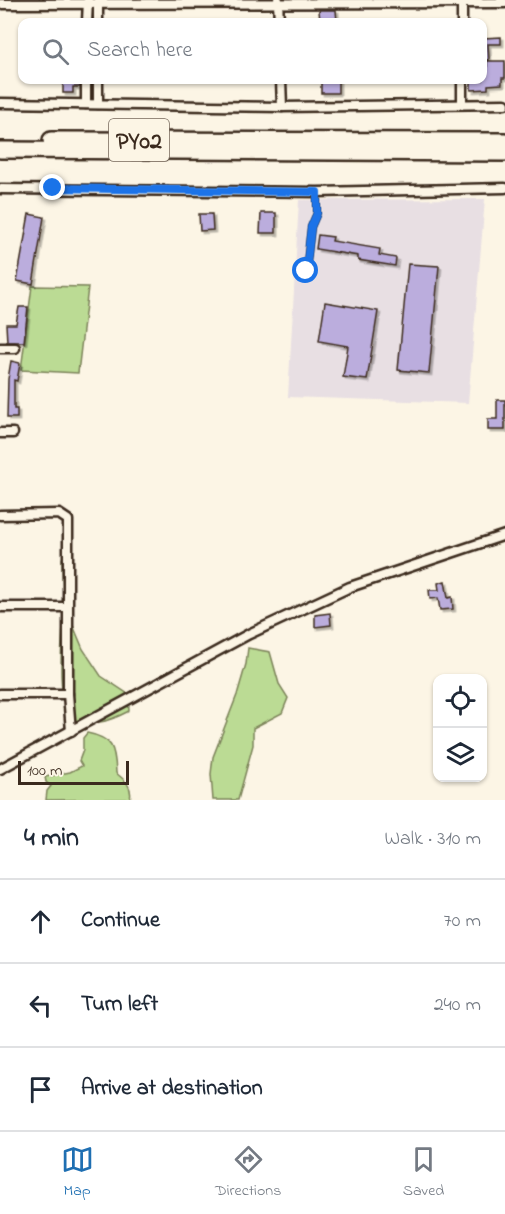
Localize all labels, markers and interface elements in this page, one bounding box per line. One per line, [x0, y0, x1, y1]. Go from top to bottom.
search box [18, 18, 487, 84]
icon: search [39, 35, 72, 68]
text: Search here [87, 35, 192, 67]
road number: PY02 [109, 119, 169, 161]
route end [39, 174, 65, 200]
route start [292, 257, 318, 283]
map controls [433, 674, 487, 782]
button: locate [433, 674, 487, 728]
button: layers [433, 728, 487, 782]
scale bar [18, 758, 129, 786]
text: 100 m [27, 759, 62, 783]
text: 4 min [24, 820, 79, 858]
text: Walk · 310 m [385, 825, 481, 854]
icon: ahead [24, 905, 57, 938]
text: Continue [81, 905, 160, 937]
text: 70 m [444, 907, 481, 936]
icon: left [24, 989, 57, 1022]
text: Turn left [81, 989, 158, 1021]
text: 240 m [434, 991, 481, 1020]
icon: arrive [24, 1073, 57, 1106]
text: Arrive at destination [81, 1073, 263, 1105]
tab: Map [61, 1143, 94, 1203]
tab: Directions [215, 1143, 281, 1203]
tab: Saved [403, 1143, 444, 1203]

